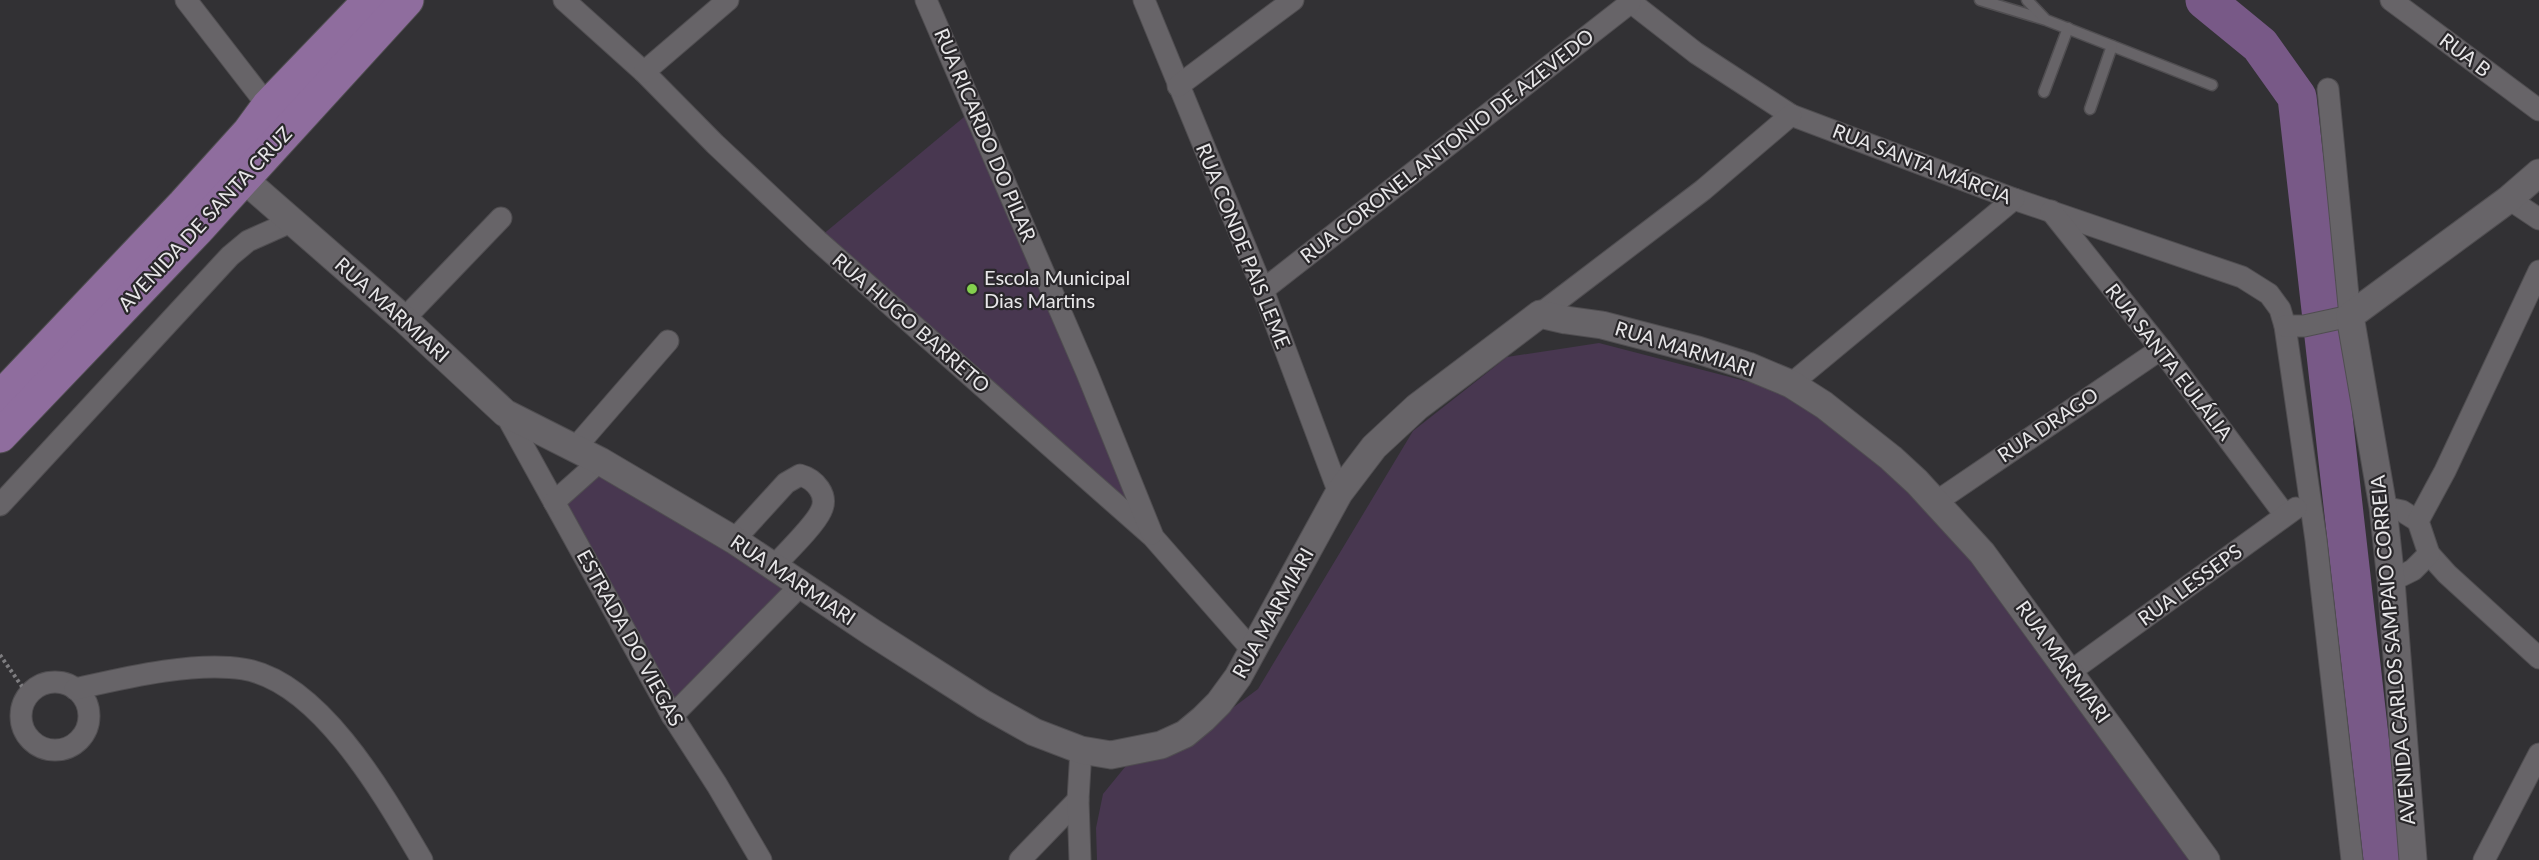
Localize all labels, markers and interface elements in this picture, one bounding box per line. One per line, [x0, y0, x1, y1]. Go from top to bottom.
street label: RUA CORONEL ANTONIO DE AZEVEDO [1295, 23, 1598, 267]
street label: RUA RICARDO DO PILAR [930, 25, 1042, 245]
street label: RUA B [2435, 27, 2496, 81]
street label: RUA SANTA MÁRCIA [1830, 118, 2016, 208]
street label: AVENIDA DE SANTA CRUZ [112, 121, 296, 316]
street label: RUA CONDE PAIS LEME [1192, 140, 1296, 352]
street label: RUA HUGO BARRETO [828, 247, 995, 397]
street label: RUA MARMIARI [331, 252, 455, 367]
place label: Escola Municipal Dias Martins [984, 265, 1130, 312]
street label: RUA SANTA EULÁLIA [2101, 278, 2239, 445]
marker: Escola Municipal Dias Martins [965, 282, 979, 296]
street label: RUA MARMIARI [1612, 315, 1758, 381]
street label: RUA DRAGO [1992, 382, 2102, 467]
street label: AVENIDA CARLOS SAMPAIO CORREIA [2365, 474, 2419, 826]
street label: RUA MARMIARI [727, 529, 861, 630]
street label: RUA LESSEPS [2133, 538, 2246, 630]
street label: RUA MARMIARI [1226, 543, 1318, 682]
street label: ESTRADA DO VIEGAS [572, 545, 689, 730]
street label: RUA MARMIARI [2011, 596, 2116, 727]

